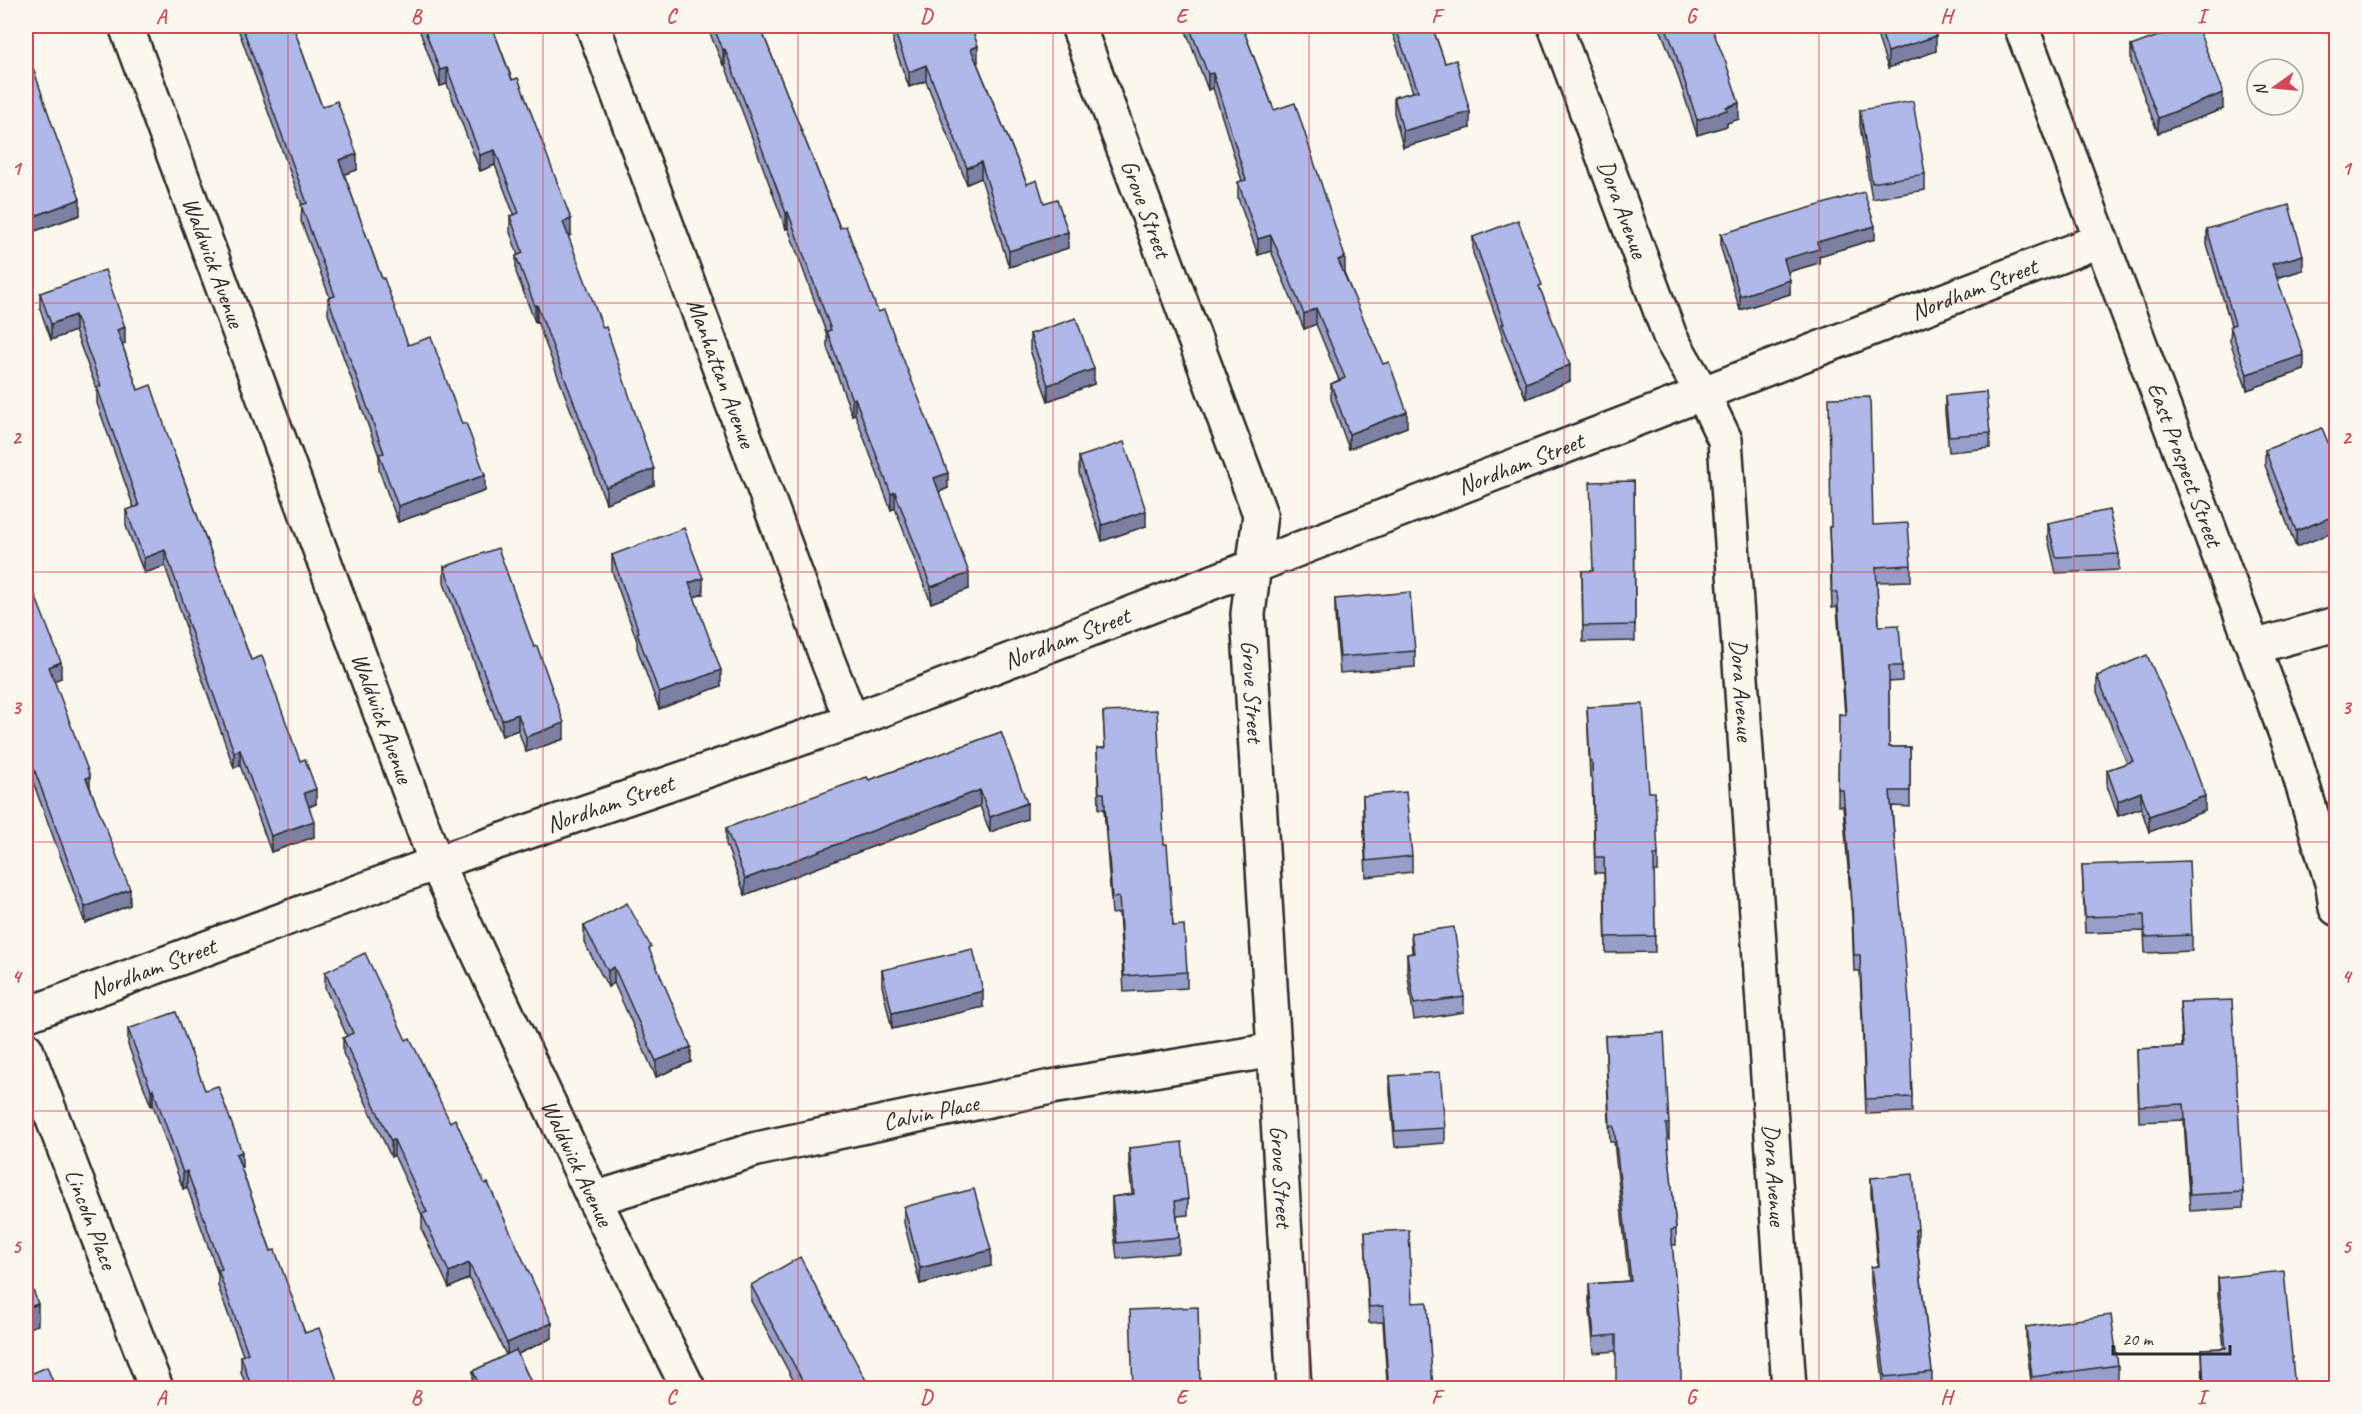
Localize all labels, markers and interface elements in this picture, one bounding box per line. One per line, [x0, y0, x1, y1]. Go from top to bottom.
text: A [156, 4, 168, 29]
text: B [411, 4, 423, 29]
text: C [666, 4, 678, 29]
text: D [920, 4, 934, 29]
text: E [1176, 4, 1190, 29]
text: F [1431, 4, 1445, 29]
text: G [1686, 4, 1699, 29]
text: H [1940, 4, 1955, 29]
text: I [2197, 4, 2210, 29]
north arrow [2245, 57, 2305, 117]
text: N [2250, 80, 2272, 98]
text: 1 [12, 156, 23, 181]
street label: Grove Street [1114, 156, 1179, 264]
street label: Dora Avenue [1591, 156, 1655, 264]
text: 1 [2342, 156, 2353, 181]
street label: Waldwick Avenue [176, 193, 252, 334]
street label: Nordham Street [1907, 250, 2043, 327]
street label: Manhattan Avenue [680, 294, 763, 454]
street label: East Prospect Street [2141, 378, 2230, 553]
text: 2 [12, 425, 23, 450]
street label: Nordham Street [1453, 425, 1589, 501]
text: 2 [2342, 425, 2353, 450]
street label: Nordham Street [1000, 600, 1136, 676]
street label: Dora Avenue [1723, 638, 1760, 744]
street label: Grove Street [1235, 639, 1271, 745]
street label: Waldwick Avenue [345, 649, 421, 789]
text: 3 [12, 695, 23, 720]
text: 3 [2342, 695, 2353, 720]
street label: Nordham Street [542, 767, 679, 839]
street label: Nordham Street [85, 930, 222, 1005]
text: 4 [12, 964, 24, 989]
text: 4 [2342, 964, 2354, 989]
street label: Calvin Place [880, 1087, 983, 1137]
street label: Waldwick Avenue [534, 1095, 621, 1233]
street label: Dora Avenue [1756, 1123, 1793, 1229]
street label: Grove Street [1263, 1125, 1300, 1230]
street label: Lincoln Place [58, 1164, 125, 1275]
text: 5 [12, 1234, 23, 1259]
text: 5 [2342, 1234, 2353, 1259]
scale bar [2113, 1318, 2230, 1356]
text: 20 m [2122, 1328, 2155, 1350]
text: A [156, 1385, 168, 1410]
text: B [411, 1385, 423, 1410]
text: C [666, 1385, 678, 1410]
text: D [920, 1385, 934, 1410]
text: E [1176, 1385, 1190, 1410]
text: F [1431, 1385, 1445, 1410]
text: G [1686, 1385, 1699, 1410]
text: H [1940, 1385, 1955, 1410]
text: I [2197, 1385, 2210, 1410]

